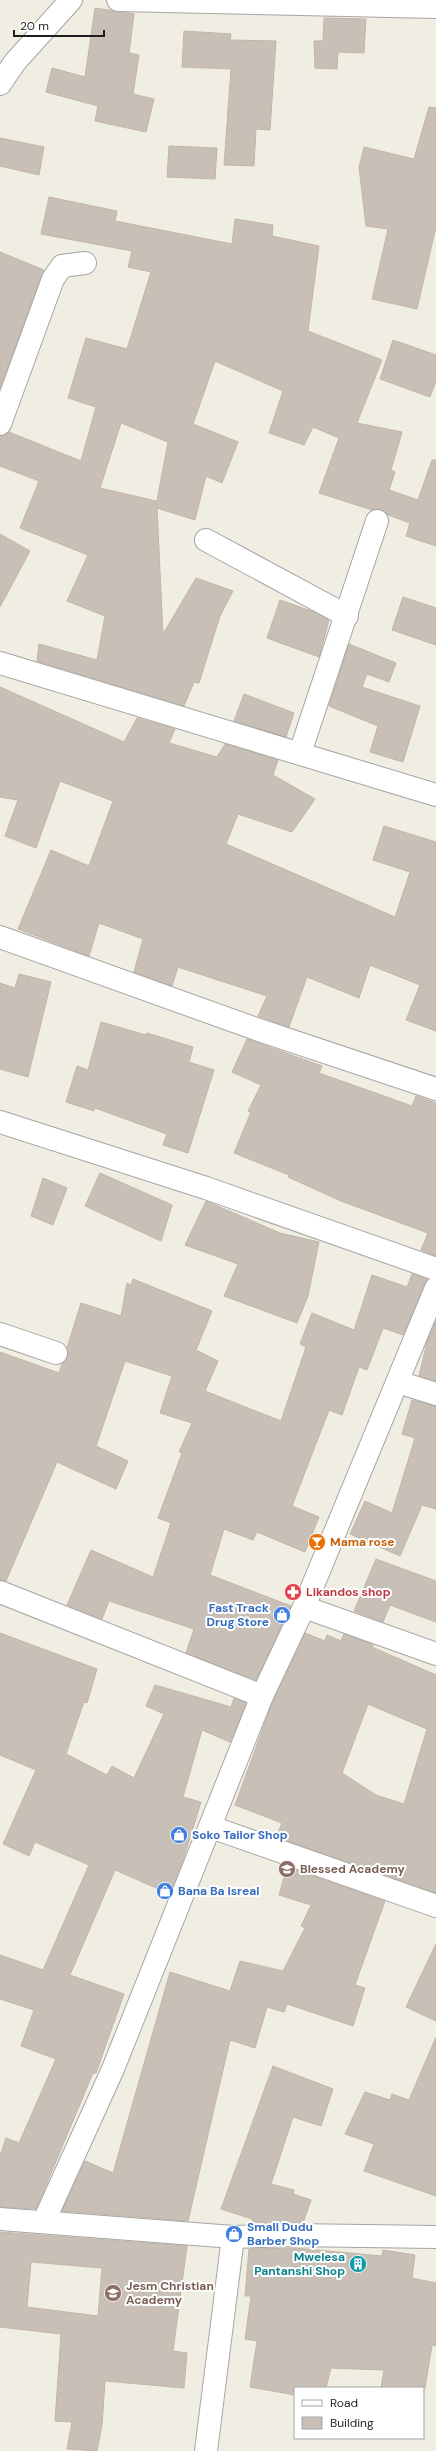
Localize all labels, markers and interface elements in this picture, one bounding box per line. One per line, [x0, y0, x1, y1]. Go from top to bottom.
scale bar [14, 12, 104, 38]
text: 20 m [20, 18, 49, 34]
bar icon: Mama rose [307, 1532, 327, 1552]
place label: Mama rose [330, 1534, 395, 1550]
pharmacy icon: Likandos shop [283, 1582, 303, 1602]
place label: Likandos shop [306, 1584, 391, 1600]
place label: Fast Track Drug Store [207, 1600, 269, 1630]
shop icon: Fast Track Drug Store [272, 1605, 292, 1625]
shop icon: Soko Tailor Shop [169, 1825, 189, 1845]
place label: Soko Tailor Shop [192, 1827, 288, 1843]
school or university icon: Blessed Academy [277, 1859, 297, 1879]
place label: Blessed Academy [300, 1861, 405, 1877]
shop icon: Bana Ba Isreal [155, 1881, 175, 1901]
place label: Bana Ba Isreal [178, 1883, 259, 1899]
place label: Small Dudu Barber Shop [247, 2219, 319, 2249]
shop icon: Small Dudu Barber Shop [224, 2224, 244, 2244]
place label: Mwelesa Pantanshi Shop [254, 2249, 345, 2279]
building icon: Mwelesa Pantanshi Shop [348, 2254, 368, 2274]
place label: Jesm Christian Academy [126, 2278, 214, 2308]
school or university icon: Jesm Christian Academy [103, 2283, 123, 2303]
legend [294, 2387, 424, 2439]
text: Road [330, 2395, 358, 2411]
text: Building [330, 2415, 374, 2431]

